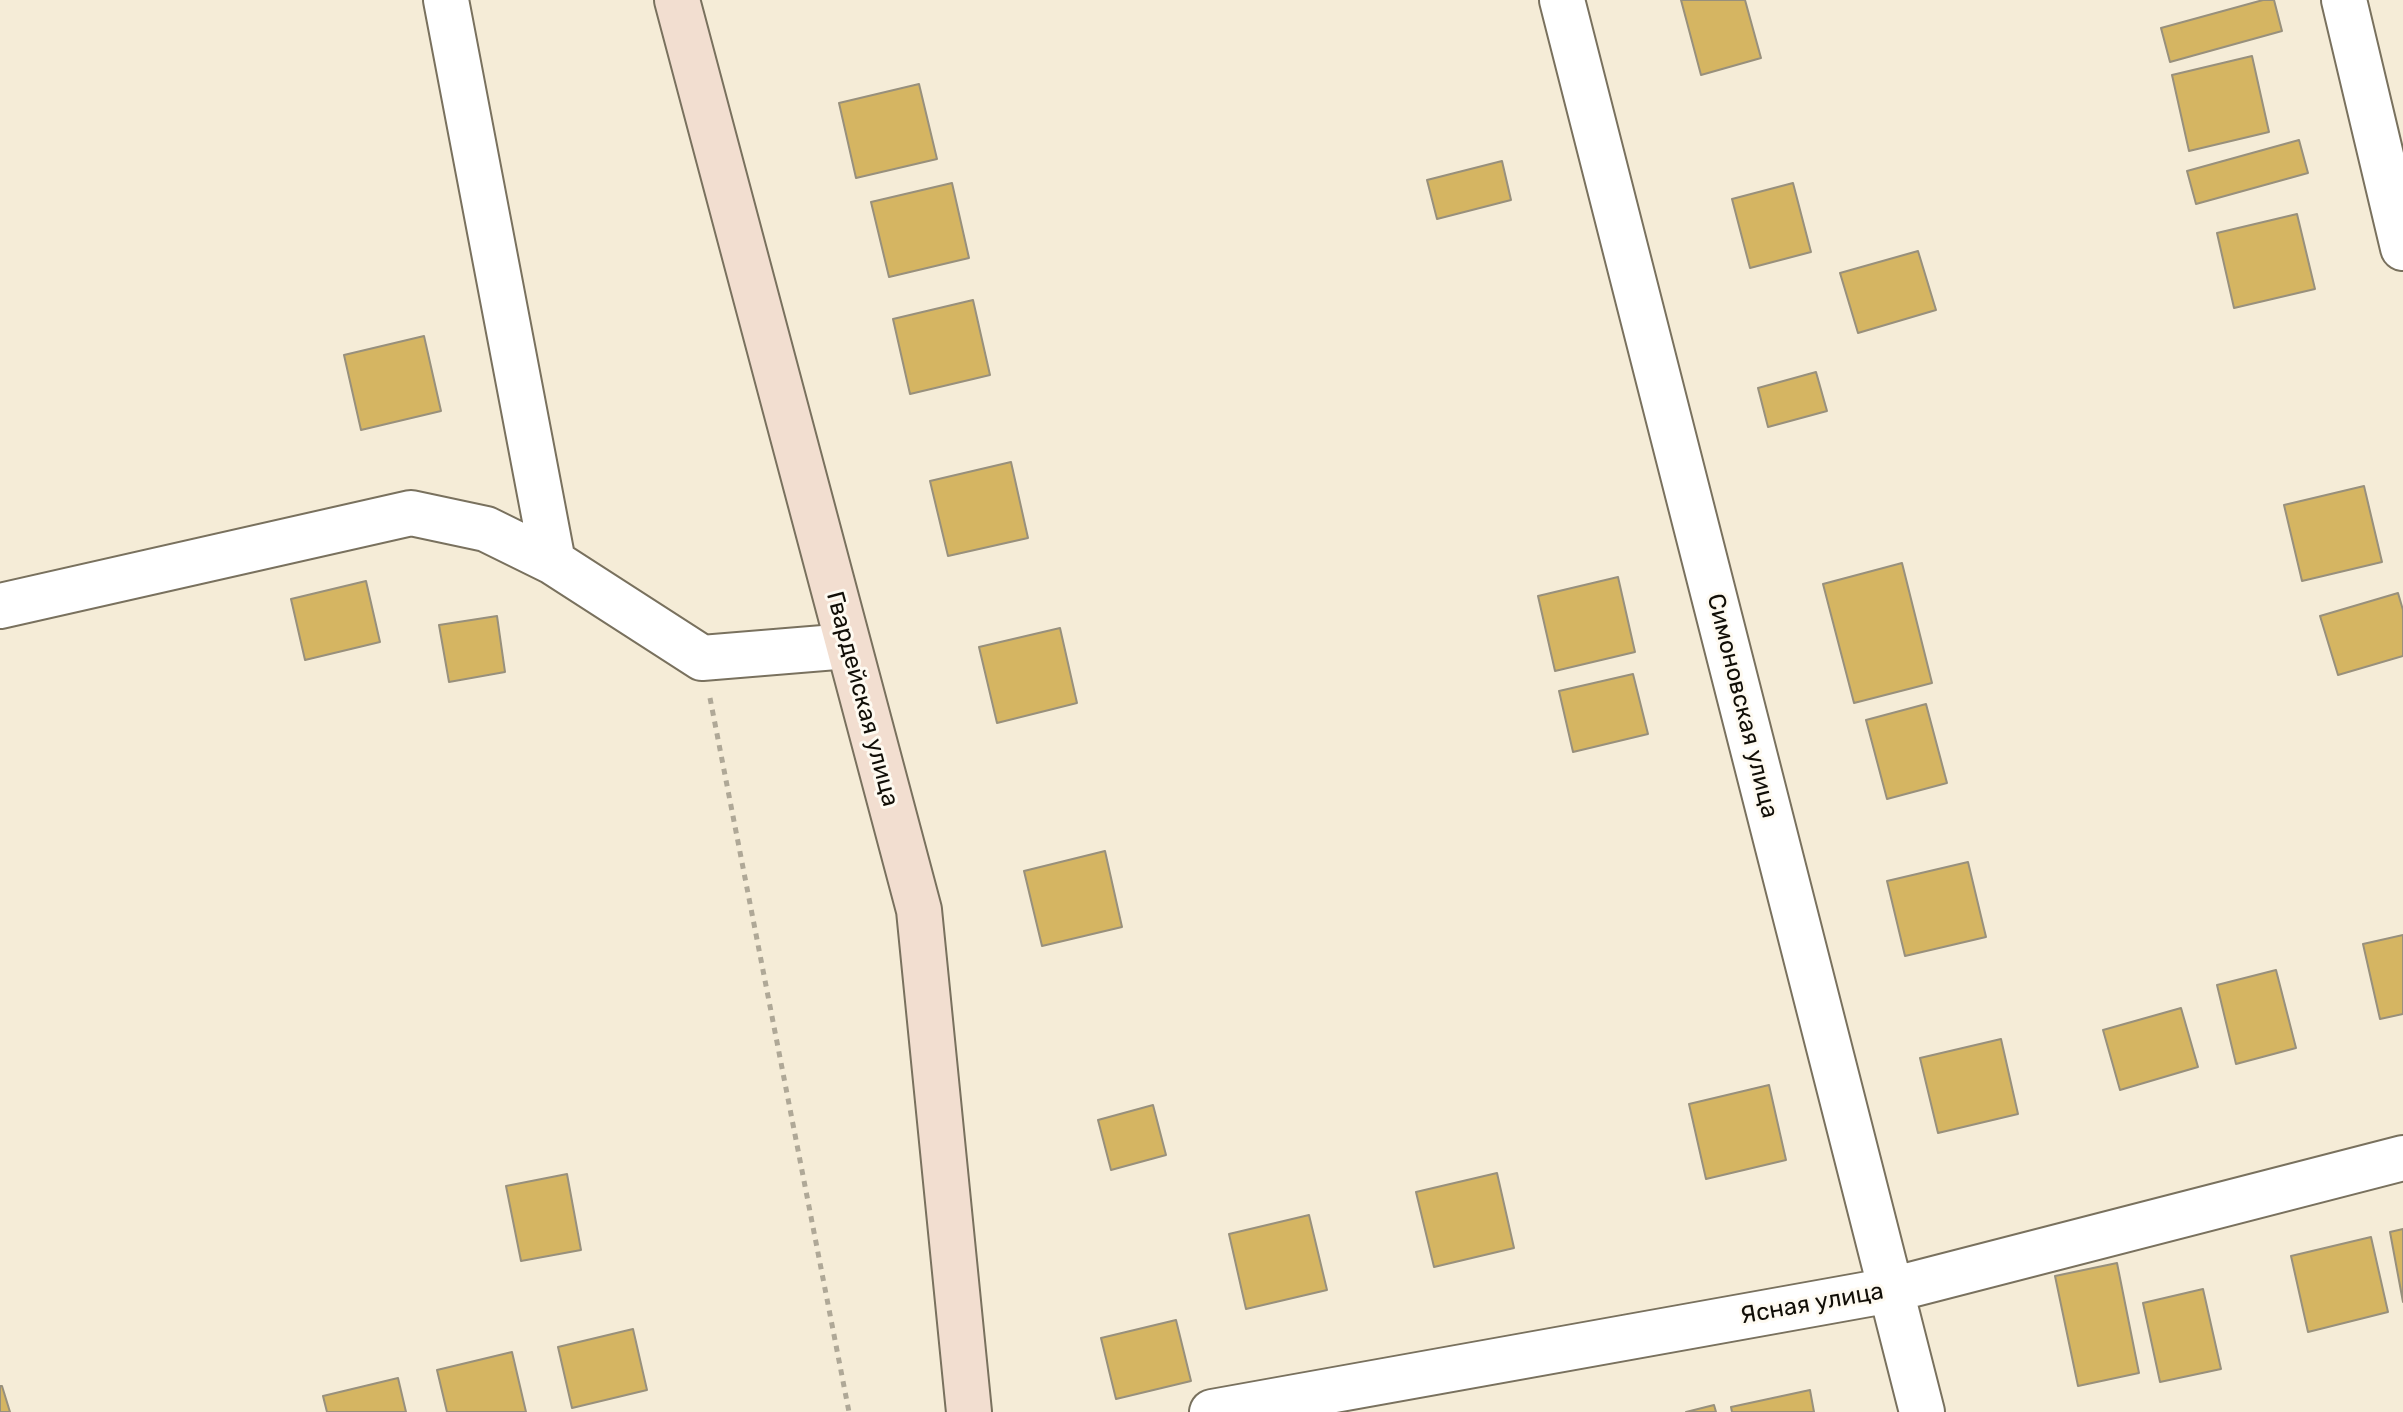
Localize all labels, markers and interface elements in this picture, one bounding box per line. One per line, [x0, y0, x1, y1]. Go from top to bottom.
street label: Гвардейская улица [819, 588, 905, 810]
street label: Симоновская улица [1700, 591, 1784, 821]
street label: Ясная улица [1738, 1277, 1886, 1331]

